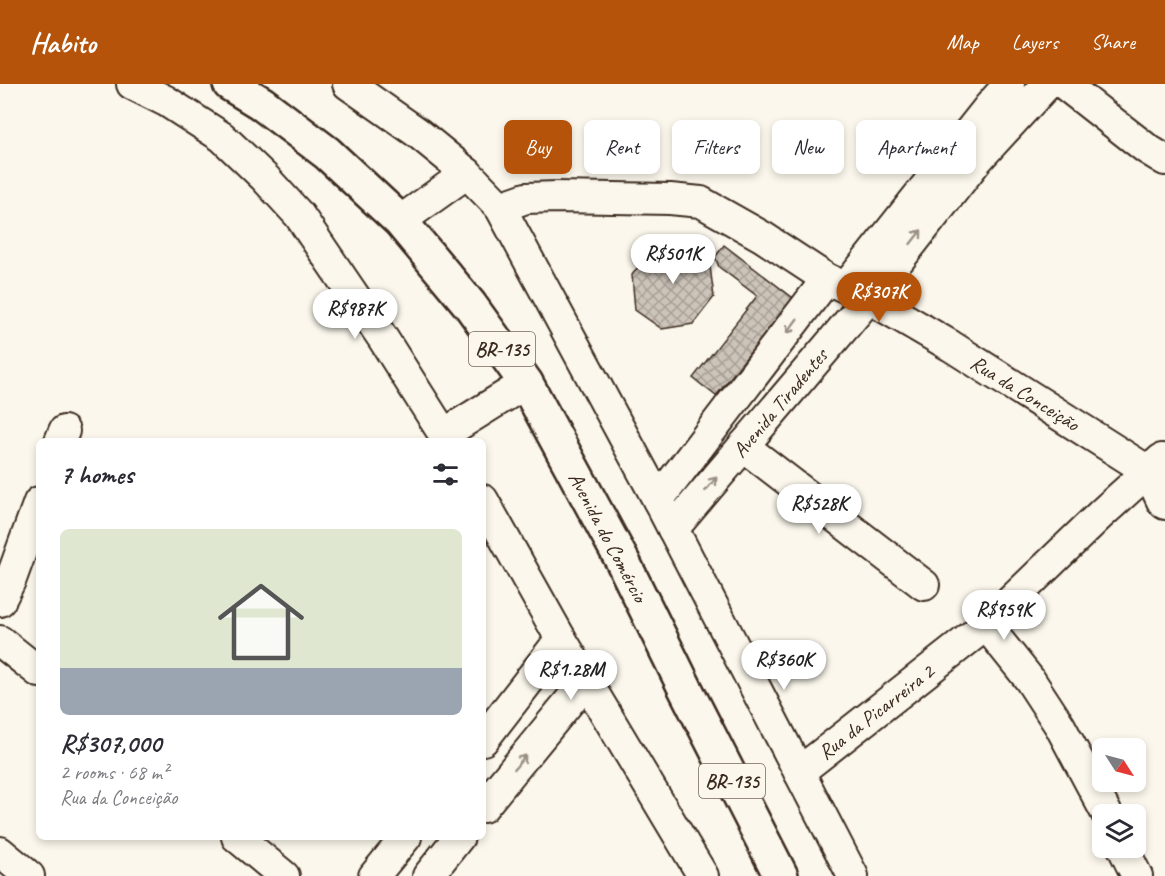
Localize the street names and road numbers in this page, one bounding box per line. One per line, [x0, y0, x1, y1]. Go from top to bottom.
road number: BR-135 [469, 332, 535, 366]
street label: Avenida Tiradentes [727, 342, 834, 463]
street label: Rua da Conceição [966, 349, 1085, 438]
street label: Avenida do Comércio [563, 468, 654, 609]
street label: Rua da Picarreira 2 [813, 658, 940, 765]
road number: BR-135 [699, 764, 765, 798]

